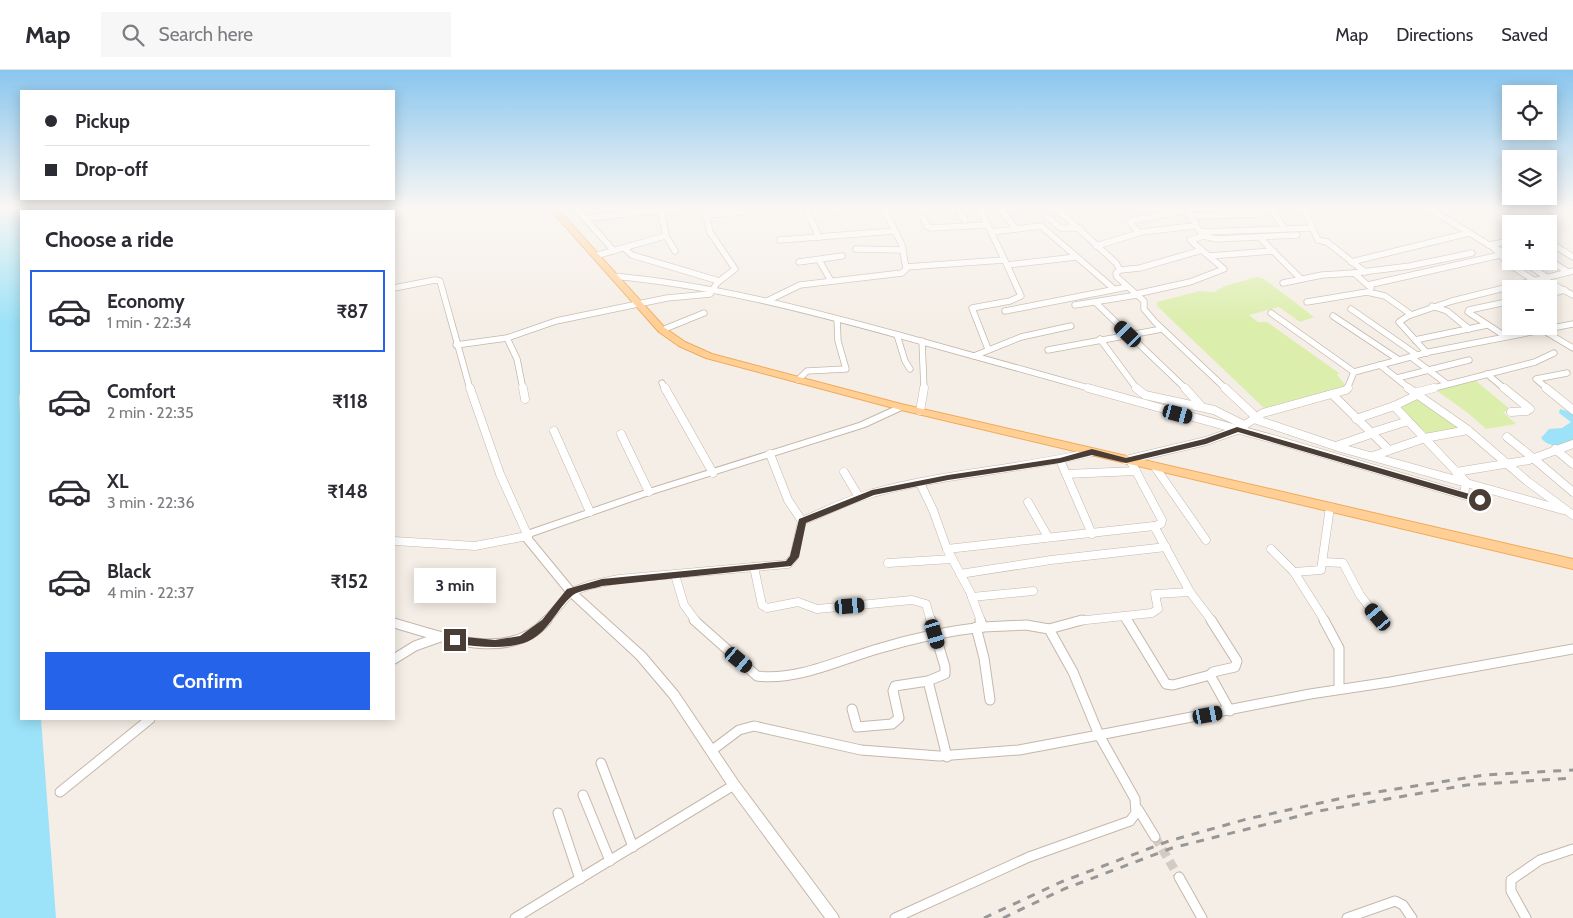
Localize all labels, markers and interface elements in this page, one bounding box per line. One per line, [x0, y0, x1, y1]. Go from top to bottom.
search box [101, 12, 451, 57]
text: Map [25, 20, 71, 49]
icon: search [119, 21, 147, 49]
text: Search here [159, 23, 253, 46]
text: Map [1335, 24, 1368, 46]
text: Directions [1396, 24, 1473, 46]
text: Saved [1501, 24, 1548, 46]
map controls [1502, 85, 1557, 335]
button: locate [1502, 85, 1557, 140]
text: Pickup [75, 110, 130, 133]
button: layers [1502, 150, 1557, 205]
text: Drop-off [75, 158, 148, 181]
button: + [1502, 215, 1557, 270]
text: Choose a ride [45, 226, 174, 253]
button: − [1502, 280, 1557, 335]
icon: car [47, 289, 92, 334]
text: Economy [107, 290, 185, 313]
text: ₹87 [336, 300, 368, 323]
text: 1 min · 22:34 [107, 313, 191, 332]
car [1112, 318, 1144, 350]
icon: car [47, 379, 92, 424]
text: Comfort [107, 380, 176, 403]
text: ₹118 [332, 390, 368, 413]
text: 2 min · 22:35 [107, 403, 194, 422]
car [1161, 403, 1194, 425]
icon: car [47, 469, 92, 514]
text: XL [107, 470, 128, 493]
text: ₹148 [327, 480, 368, 503]
route start [1469, 489, 1491, 511]
text: 3 min · 22:36 [107, 493, 194, 512]
icon: car [47, 559, 92, 604]
text: Black [107, 560, 151, 583]
callout: 3 min [414, 568, 496, 602]
text: ₹152 [330, 570, 368, 593]
text: 3 min [436, 576, 474, 595]
text: 4 min · 22:37 [107, 583, 194, 602]
car [834, 597, 865, 615]
car [1362, 601, 1393, 633]
car [923, 617, 946, 651]
route end [444, 629, 466, 651]
car [722, 645, 755, 675]
button: Confirm [45, 652, 370, 710]
car [1191, 705, 1224, 725]

